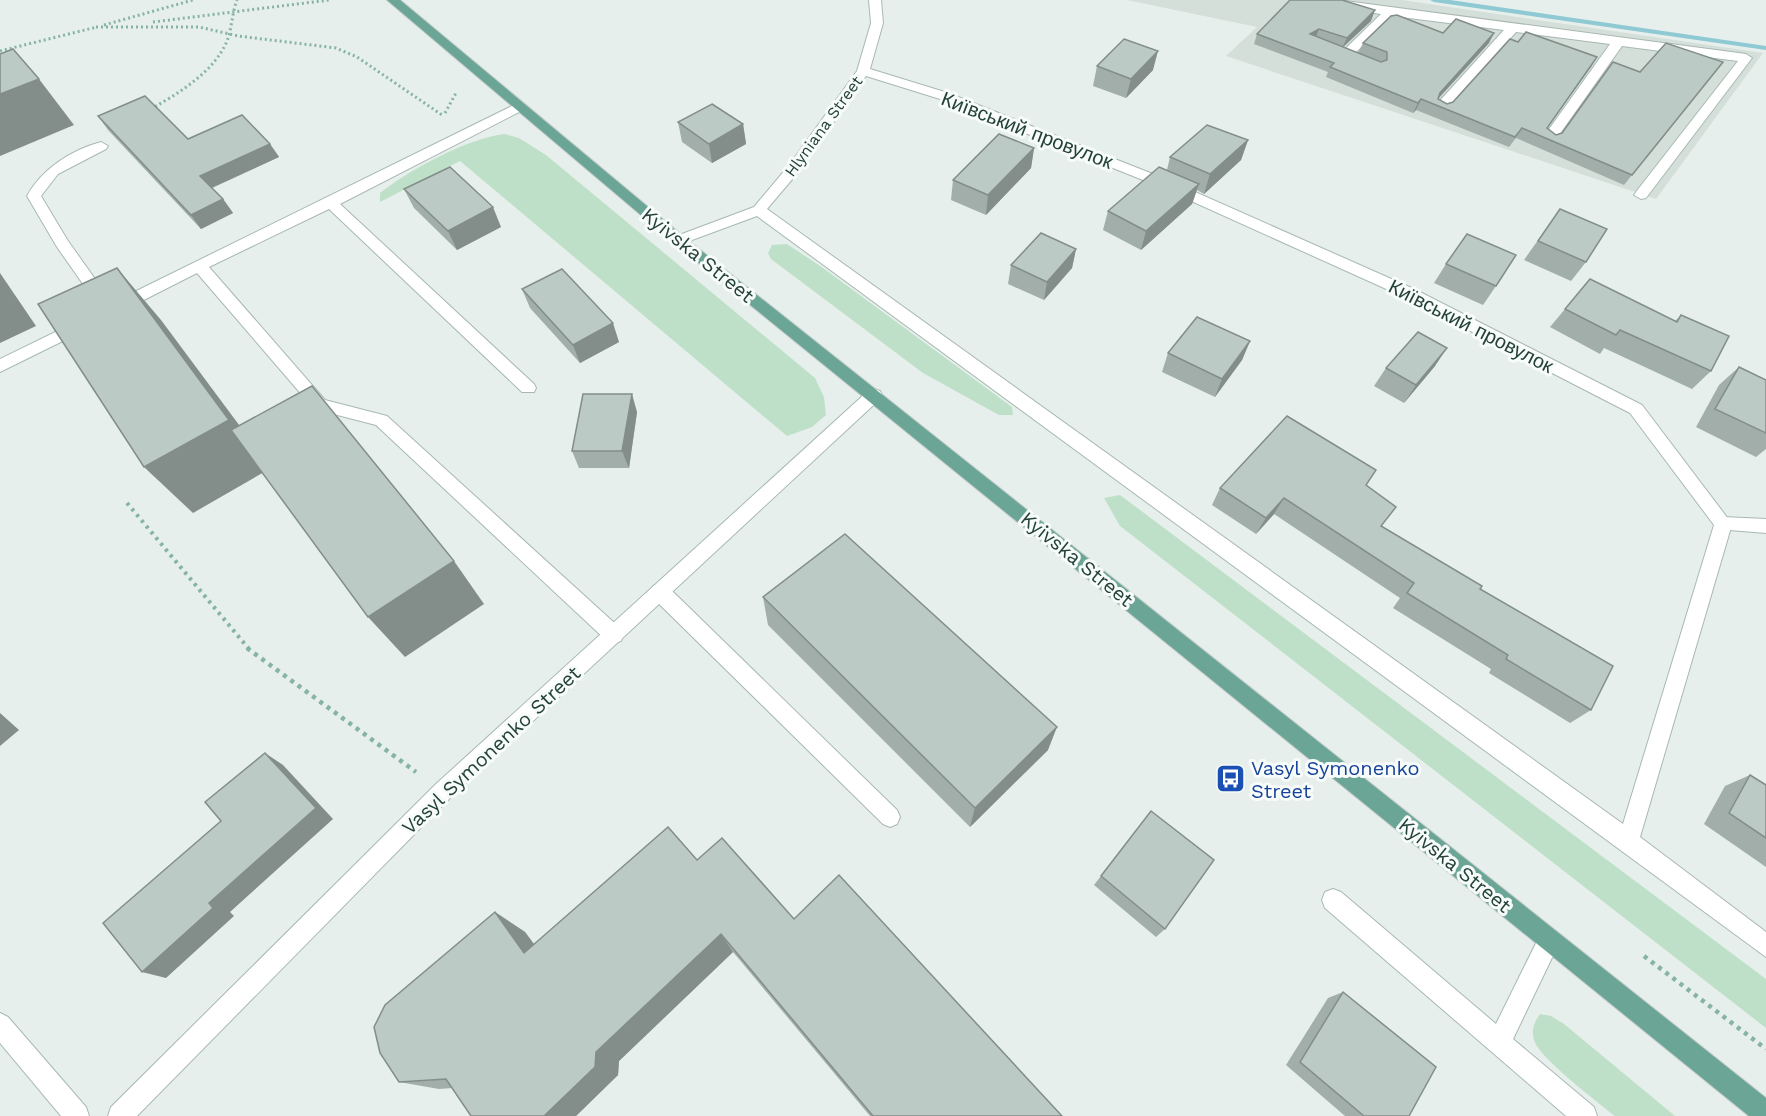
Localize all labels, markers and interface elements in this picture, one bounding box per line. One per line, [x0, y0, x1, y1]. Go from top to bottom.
street label: Hlyniana Street [781, 72, 866, 180]
street label: Київський провулок [938, 86, 1116, 174]
street label: Kyivska Street [637, 202, 759, 308]
street label: Київський провулок [1385, 274, 1558, 378]
street label: Kyivska Street [1016, 506, 1138, 612]
street label: Vasyl Symonenko Street [397, 660, 586, 839]
place label: Vasyl Symonenko Street [1251, 756, 1420, 803]
bus stop icon: Vasyl Symonenko Street [1214, 763, 1246, 795]
street label: Kyivska Street [1394, 812, 1516, 918]

